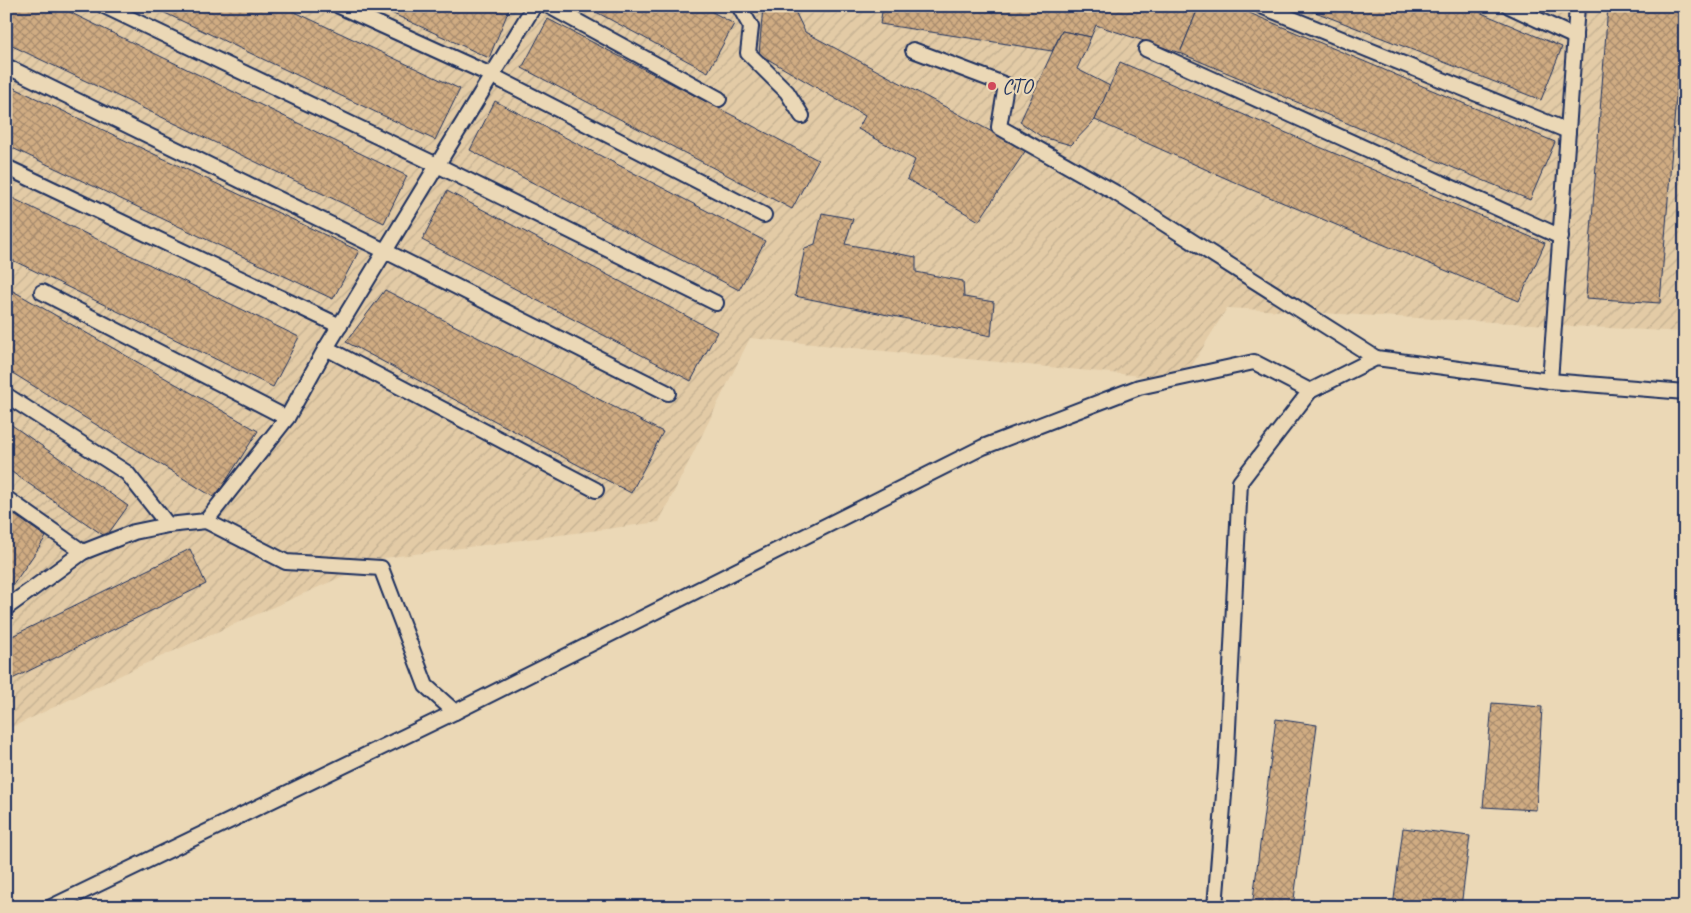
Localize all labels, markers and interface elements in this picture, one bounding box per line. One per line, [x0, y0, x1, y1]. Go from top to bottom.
place label: СТО [1002, 73, 1035, 99]
marker: СТО [986, 80, 998, 92]

